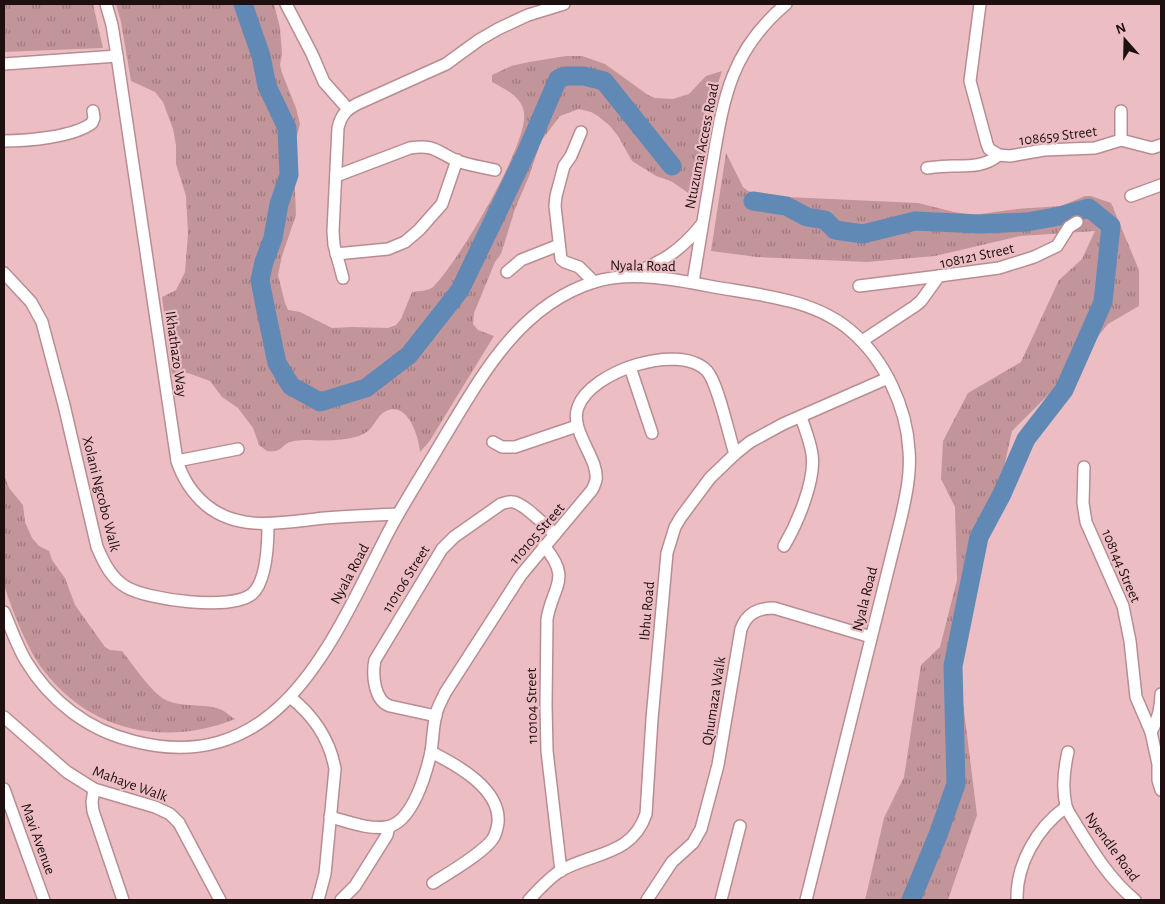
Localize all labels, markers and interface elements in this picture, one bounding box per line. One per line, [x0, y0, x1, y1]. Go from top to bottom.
north arrow [1100, 15, 1150, 65]
text: N [1114, 20, 1128, 37]
street label: Ntuzuma Access Road [682, 82, 722, 210]
street label: 108659 Street [1018, 124, 1098, 148]
street label: 108121 Street [939, 241, 1016, 271]
street label: Nyala Road [610, 258, 676, 274]
street label: Ikhathazo Way [163, 310, 190, 399]
street label: Xolani Ngcobo Walk [79, 435, 123, 553]
street label: 110105 Street [507, 500, 568, 567]
street label: 108144 Street [1099, 527, 1143, 605]
street label: Nyala Road [328, 541, 372, 607]
street label: 110106 Street [379, 543, 433, 615]
street label: Nyala Road [850, 565, 880, 633]
street label: Ibhu Road [637, 581, 657, 641]
street label: Qhumaza Walk [700, 655, 728, 746]
street label: 110104 Street [524, 668, 540, 744]
street label: Mahaye Walk [90, 763, 170, 805]
street label: Mavi Avenue [18, 801, 58, 877]
street label: Nyendle Road [1082, 810, 1142, 884]

